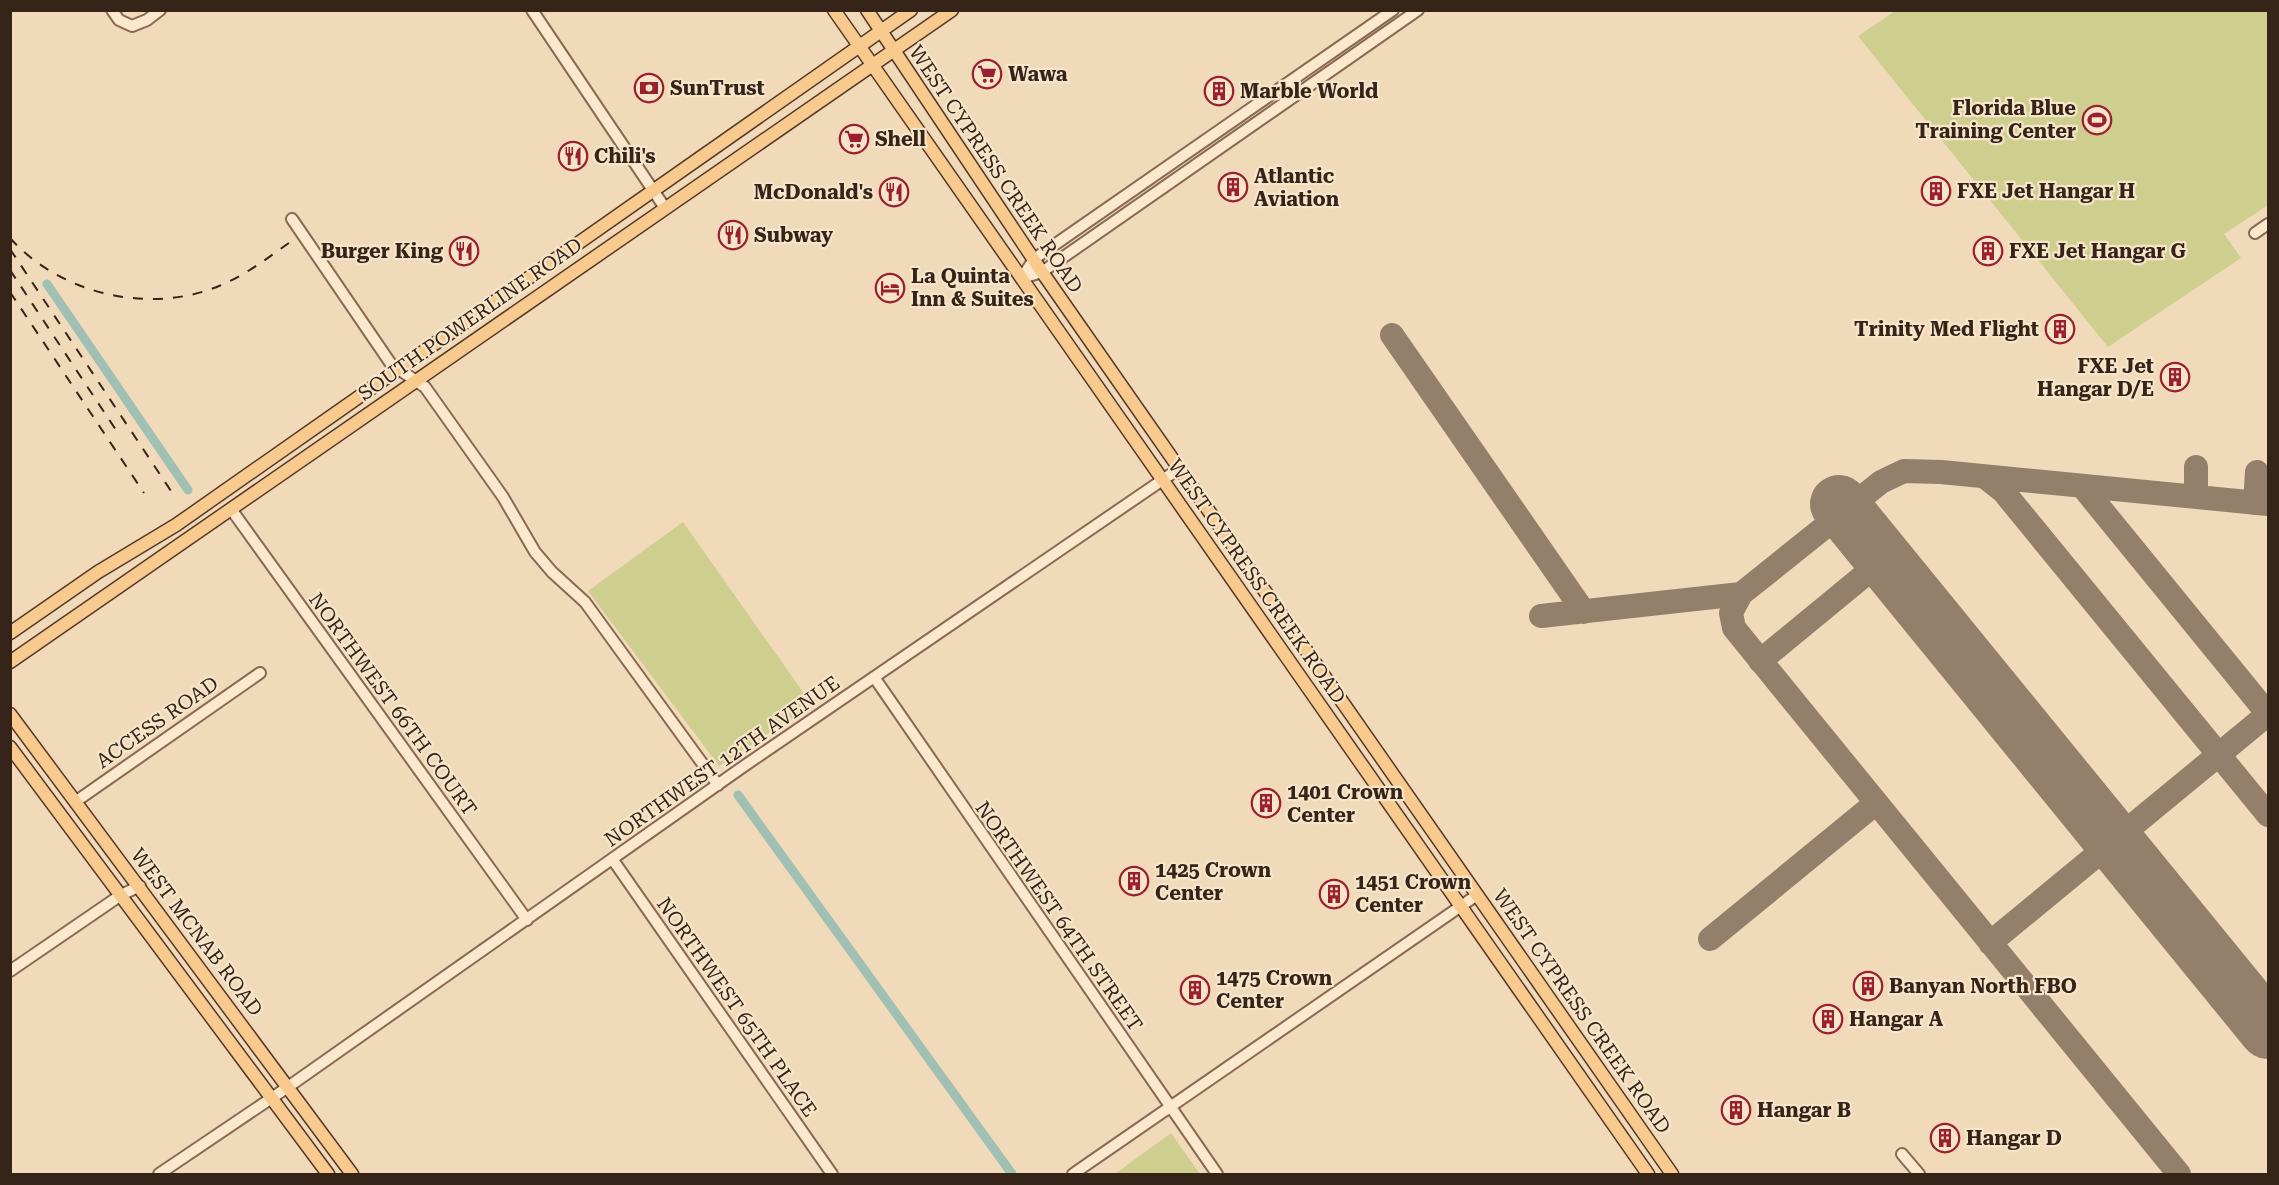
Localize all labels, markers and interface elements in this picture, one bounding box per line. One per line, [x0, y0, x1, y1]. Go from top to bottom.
street label: WEST CYPRESS CREEK ROAD [904, 41, 1088, 297]
supermarket icon: Wawa [971, 58, 1003, 90]
place label: Wawa [1008, 62, 1068, 86]
bank icon: SunTrust [633, 72, 665, 104]
building icon: Marble World [1203, 75, 1235, 107]
place label: SunTrust [670, 76, 765, 100]
place label: Marble World [1240, 79, 1379, 103]
place label: Florida Blue Training Center [1915, 96, 2076, 143]
sports icon: Florida Blue Training Center [2081, 104, 2113, 136]
supermarket icon: Shell [838, 123, 870, 155]
place label: Shell [875, 127, 926, 151]
restaurant icon: Chili's [557, 140, 589, 172]
place label: Chili's [594, 144, 656, 168]
place label: Atlantic Aviation [1254, 164, 1340, 211]
building icon: Atlantic Aviation [1217, 171, 1249, 203]
building icon: FXE Jet Hangar H [1920, 175, 1952, 207]
restaurant icon: McDonald's [878, 176, 910, 208]
place label: FXE Jet Hangar H [1957, 179, 2135, 203]
place label: McDonald's [754, 180, 873, 204]
restaurant icon: Subway [717, 219, 749, 251]
place label: Subway [754, 223, 833, 247]
street label: SOUTH POWERLINE ROAD [353, 232, 587, 406]
restaurant icon: Burger King [448, 235, 480, 267]
building icon: FXE Jet Hangar G [1972, 235, 2004, 267]
place label: Burger King [321, 239, 444, 263]
place label: FXE Jet Hangar G [2009, 239, 2186, 263]
place label: La Quinta Inn & Suites [911, 264, 1034, 311]
hotel icon: La Quinta Inn & Suites [874, 272, 906, 304]
building icon: Trinity Med Flight [2044, 313, 2076, 345]
place label: Trinity Med Flight [1854, 317, 2039, 341]
place label: FXE Jet Hangar D/E [2037, 354, 2154, 401]
building icon: FXE Jet Hangar D/E [2159, 361, 2191, 393]
street label: WEST CYPRESS CREEK ROAD [1163, 454, 1351, 708]
street label: NORTHWEST 66TH COURT [304, 588, 482, 820]
street label: ACCESS ROAD [91, 671, 223, 773]
street label: NORTHWEST 12TH AVENUE [600, 671, 844, 851]
place label: 1401 Crown Center [1287, 780, 1404, 827]
building icon: 1401 Crown Center [1250, 787, 1282, 819]
street label: NORTHWEST 64TH STREET [970, 796, 1148, 1036]
street label: WEST MCNAB ROAD [126, 843, 268, 1021]
place label: 1425 Crown Center [1155, 858, 1272, 905]
building icon: 1425 Crown Center [1118, 865, 1150, 897]
place label: 1451 Crown Center [1355, 870, 1472, 917]
building icon: 1451 Crown Center [1318, 878, 1350, 910]
street label: WEST CYPRESS CREEK ROAD [1488, 884, 1676, 1138]
street label: NORTHWEST 65TH PLACE [652, 893, 822, 1121]
place label: 1475 Crown Center [1216, 966, 1333, 1013]
building icon: Banyan North FBO [1852, 970, 1884, 1002]
building icon: 1475 Crown Center [1179, 974, 1211, 1006]
place label: Banyan North FBO [1889, 974, 2077, 998]
building icon: Hangar A [1812, 1003, 1844, 1035]
place label: Hangar A [1849, 1007, 1944, 1031]
building icon: Hangar B [1720, 1094, 1752, 1126]
place label: Hangar B [1757, 1098, 1851, 1122]
building icon: Hangar D [1929, 1122, 1961, 1154]
place label: Hangar D [1966, 1126, 2062, 1150]

